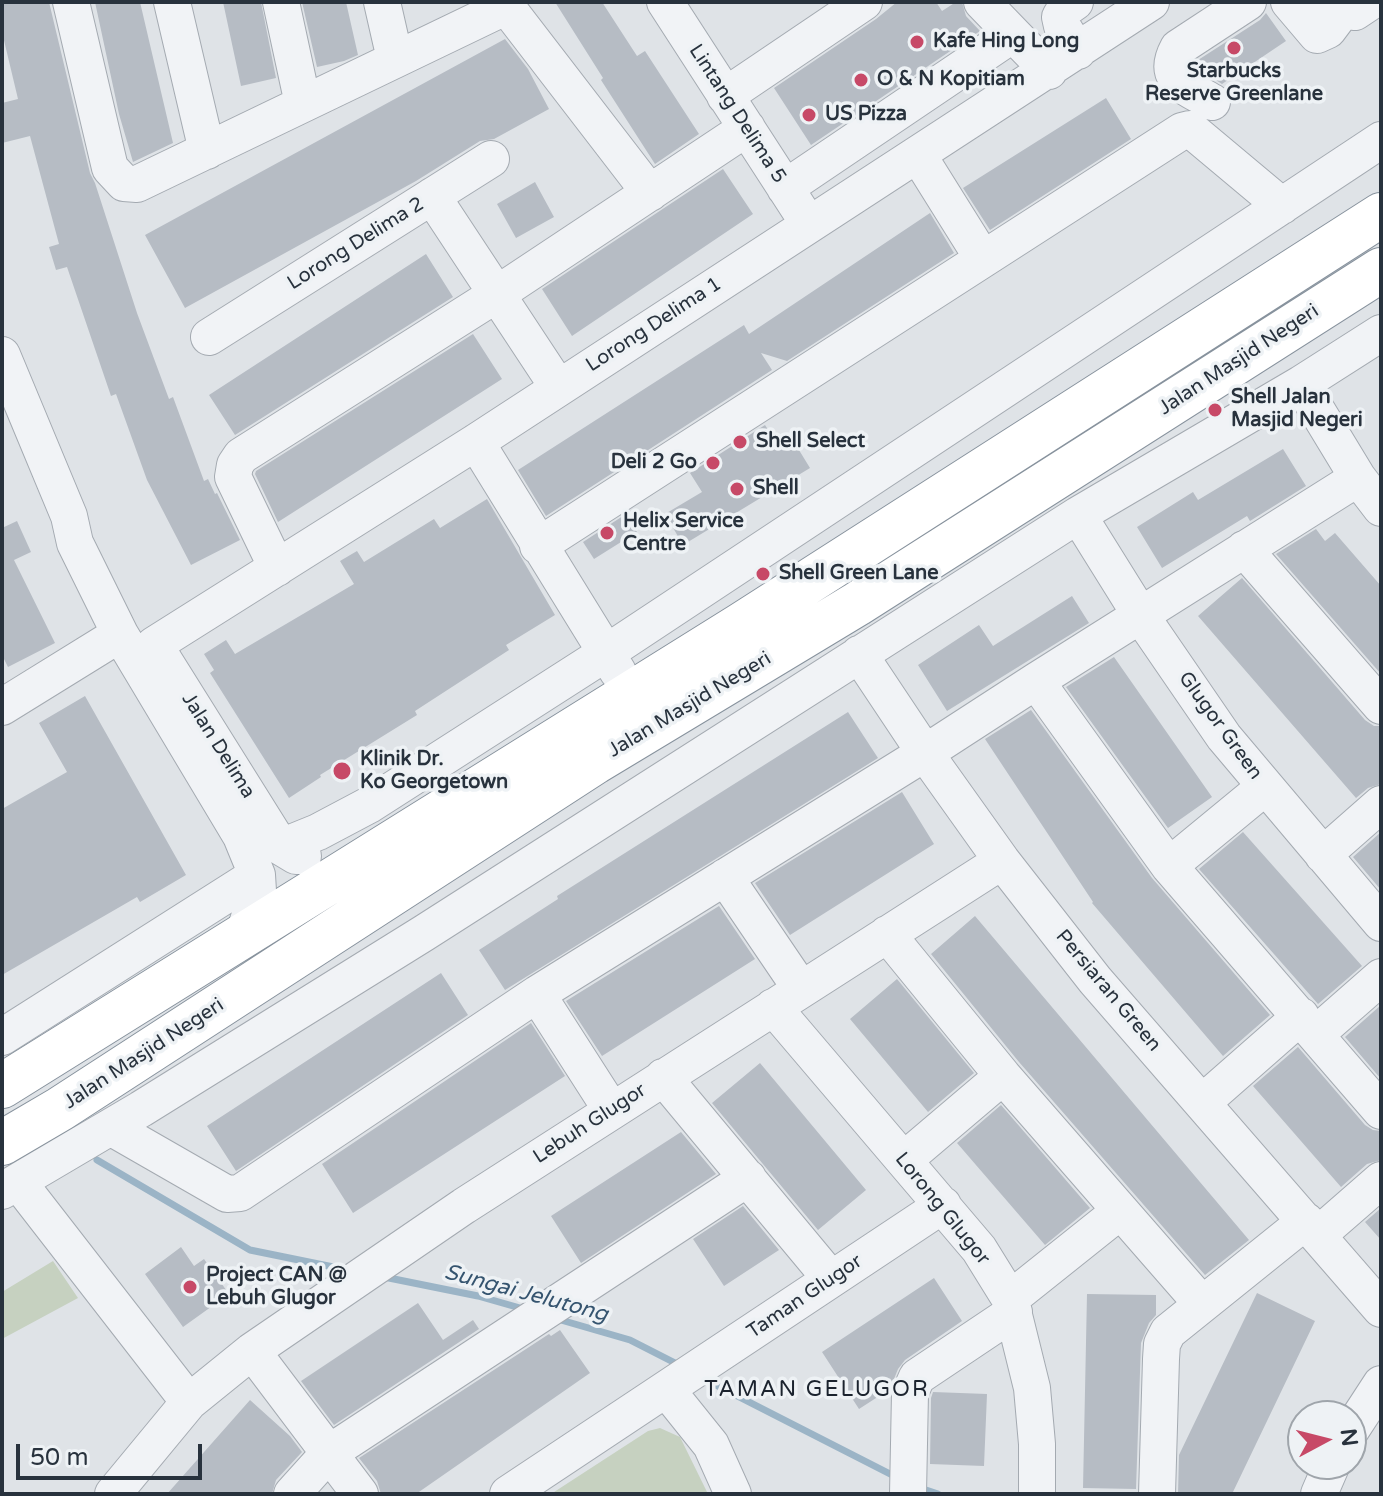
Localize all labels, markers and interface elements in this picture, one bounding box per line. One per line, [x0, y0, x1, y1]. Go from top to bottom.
place label: Kafe Hing Long [933, 30, 1079, 54]
marker: Kafe Hing Long [908, 33, 926, 51]
marker: Starbucks Reserve Greenlane [1225, 39, 1243, 57]
street label: Lintang Delima 5 [683, 40, 791, 188]
place label: Starbucks Reserve Greenlane [1145, 60, 1323, 107]
place label: O & N Kopitiam [877, 68, 1025, 92]
marker: O & N Kopitiam [852, 71, 870, 89]
place label: US Pizza [825, 103, 907, 127]
marker: US Pizza [800, 106, 818, 124]
street label: Lorong Delima 2 [283, 192, 429, 296]
street label: Lorong Delima 1 [582, 272, 726, 378]
street label: Jalan Masjid Negeri [1155, 299, 1323, 421]
place label: Shell Jalan Masjid Negeri [1231, 386, 1363, 433]
marker: Shell Jalan Masjid Negeri [1206, 401, 1224, 419]
place label: Shell Select [756, 430, 865, 454]
marker: Shell Select [731, 433, 749, 451]
place label: Deli 2 Go [611, 451, 697, 475]
marker: Deli 2 Go [704, 454, 722, 472]
place label: Shell [753, 477, 799, 501]
marker: Shell [728, 480, 746, 498]
place label: Helix Service Centre [623, 510, 744, 557]
marker: Helix Service Centre [598, 524, 616, 542]
place label: Shell Green Lane [779, 562, 939, 586]
marker: Shell Green Lane [754, 565, 772, 583]
street label: Jalan Masjid Negeri [604, 647, 776, 763]
street label: Glugor Green [1173, 667, 1267, 785]
street label: Jalan Delima [176, 689, 260, 803]
place label: Klinik Dr. Ko Georgetown [360, 748, 508, 795]
marker: Klinik Dr. Ko Georgetown [331, 760, 353, 782]
street label: Persiaran Green [1050, 925, 1166, 1057]
street label: Jalan Masjid Negeri [60, 993, 228, 1115]
street label: Lebuh Glugor [529, 1079, 651, 1169]
street label: Lorong Glugor [889, 1148, 995, 1270]
street label: Taman Glugor [743, 1250, 867, 1344]
water label: Sungai Jelutong [441, 1259, 611, 1329]
place label: Project CAN @ Lebuh Glugor [206, 1264, 347, 1311]
marker: Project CAN @ Lebuh Glugor [181, 1278, 199, 1296]
district label: TAMAN GELUGOR [704, 1377, 930, 1403]
north arrow [1287, 1400, 1367, 1480]
text: N [1335, 1427, 1363, 1448]
scale bar [20, 1428, 206, 1478]
text: 50 m [30, 1443, 88, 1472]

